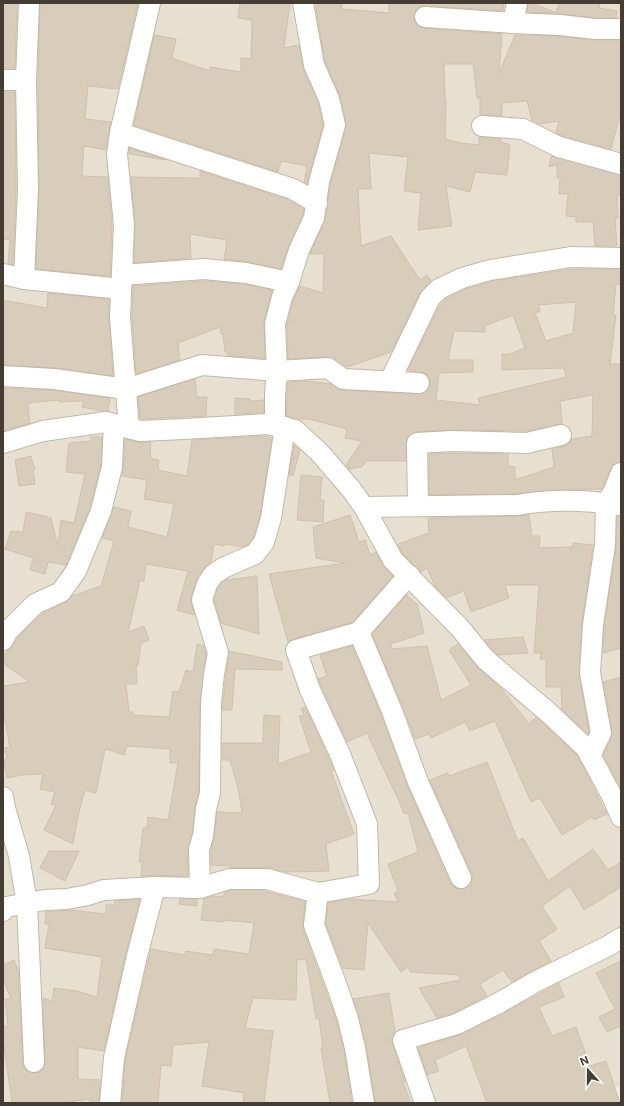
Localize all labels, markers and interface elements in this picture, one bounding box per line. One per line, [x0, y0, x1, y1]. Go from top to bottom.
north arrow [568, 1050, 608, 1090]
text: N [578, 1054, 591, 1068]

